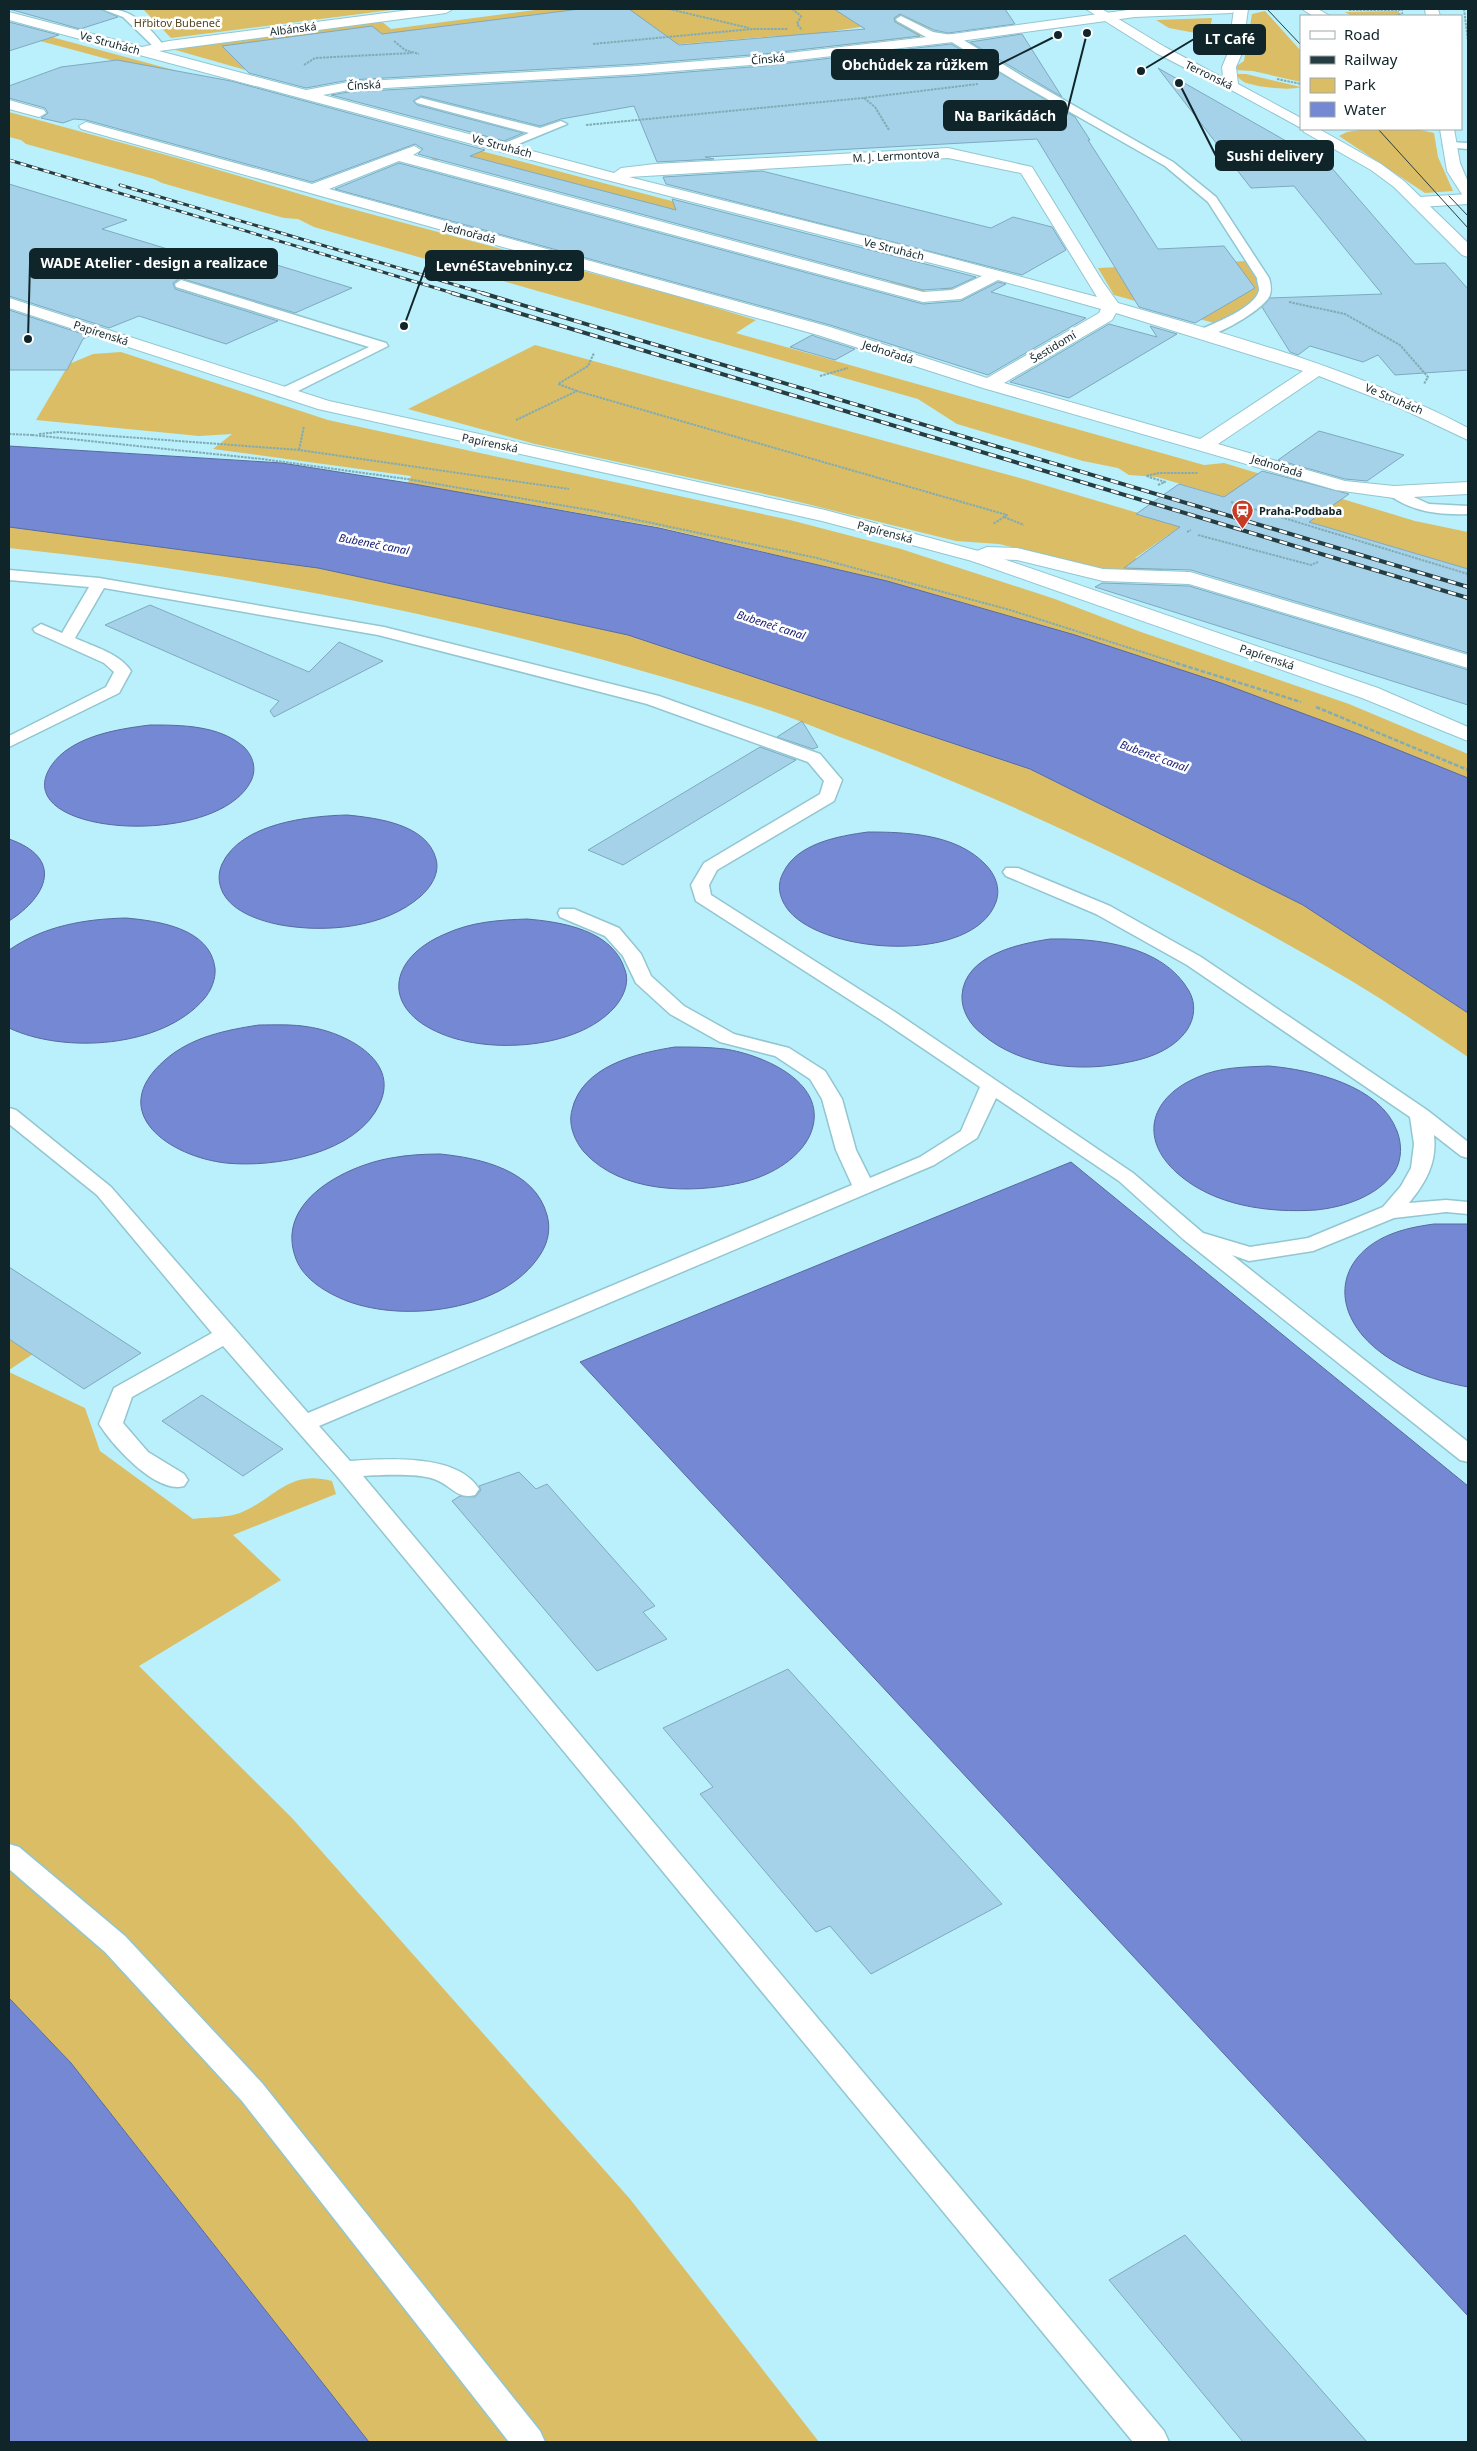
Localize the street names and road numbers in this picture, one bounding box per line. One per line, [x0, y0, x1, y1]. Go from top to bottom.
street label: Albánská [269, 18, 317, 39]
street label: Ve Struhách [78, 27, 142, 58]
street label: Čínská [750, 50, 785, 67]
street label: Terronská [1183, 57, 1236, 93]
street label: Čínská [347, 76, 381, 93]
street label: Ve Struhách [470, 130, 534, 161]
street label: M. J. Lermontova [852, 146, 940, 165]
street label: Jednořadá [442, 218, 498, 247]
street label: Ve Struhách [862, 234, 926, 263]
street label: Papírenská [72, 317, 131, 348]
street label: Šestidomí [1027, 326, 1079, 366]
street label: Jednořadá [860, 336, 916, 367]
street label: Ve Struhách [1363, 380, 1426, 418]
street label: Papírenská [461, 429, 520, 456]
street label: Jednořadá [1249, 450, 1305, 480]
street label: Papírenská [856, 517, 915, 546]
street label: Papírenská [1238, 640, 1297, 673]

